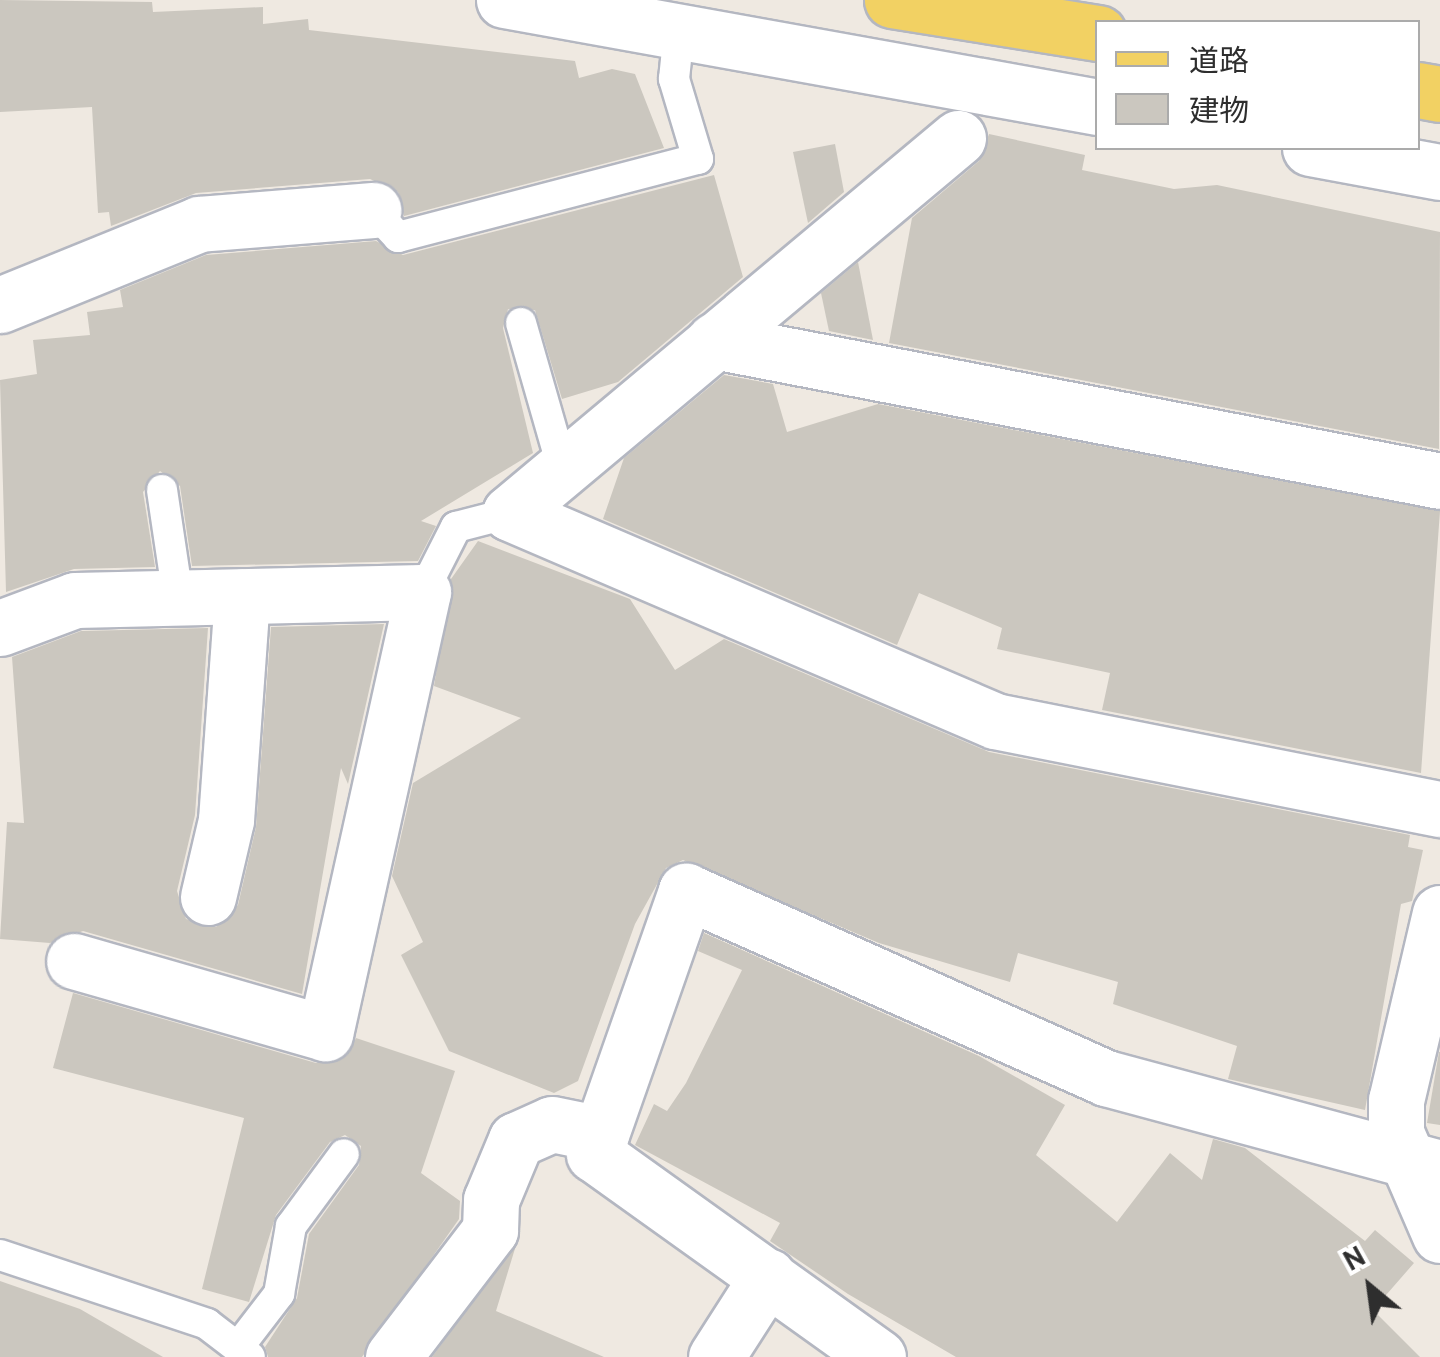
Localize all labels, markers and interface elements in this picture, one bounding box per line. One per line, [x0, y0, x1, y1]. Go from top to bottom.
legend [1095, 20, 1420, 150]
text: 道路 [1189, 45, 1249, 82]
text: 建物 [1189, 95, 1249, 132]
north arrow [1320, 1237, 1420, 1337]
text: N [1338, 1240, 1373, 1281]

